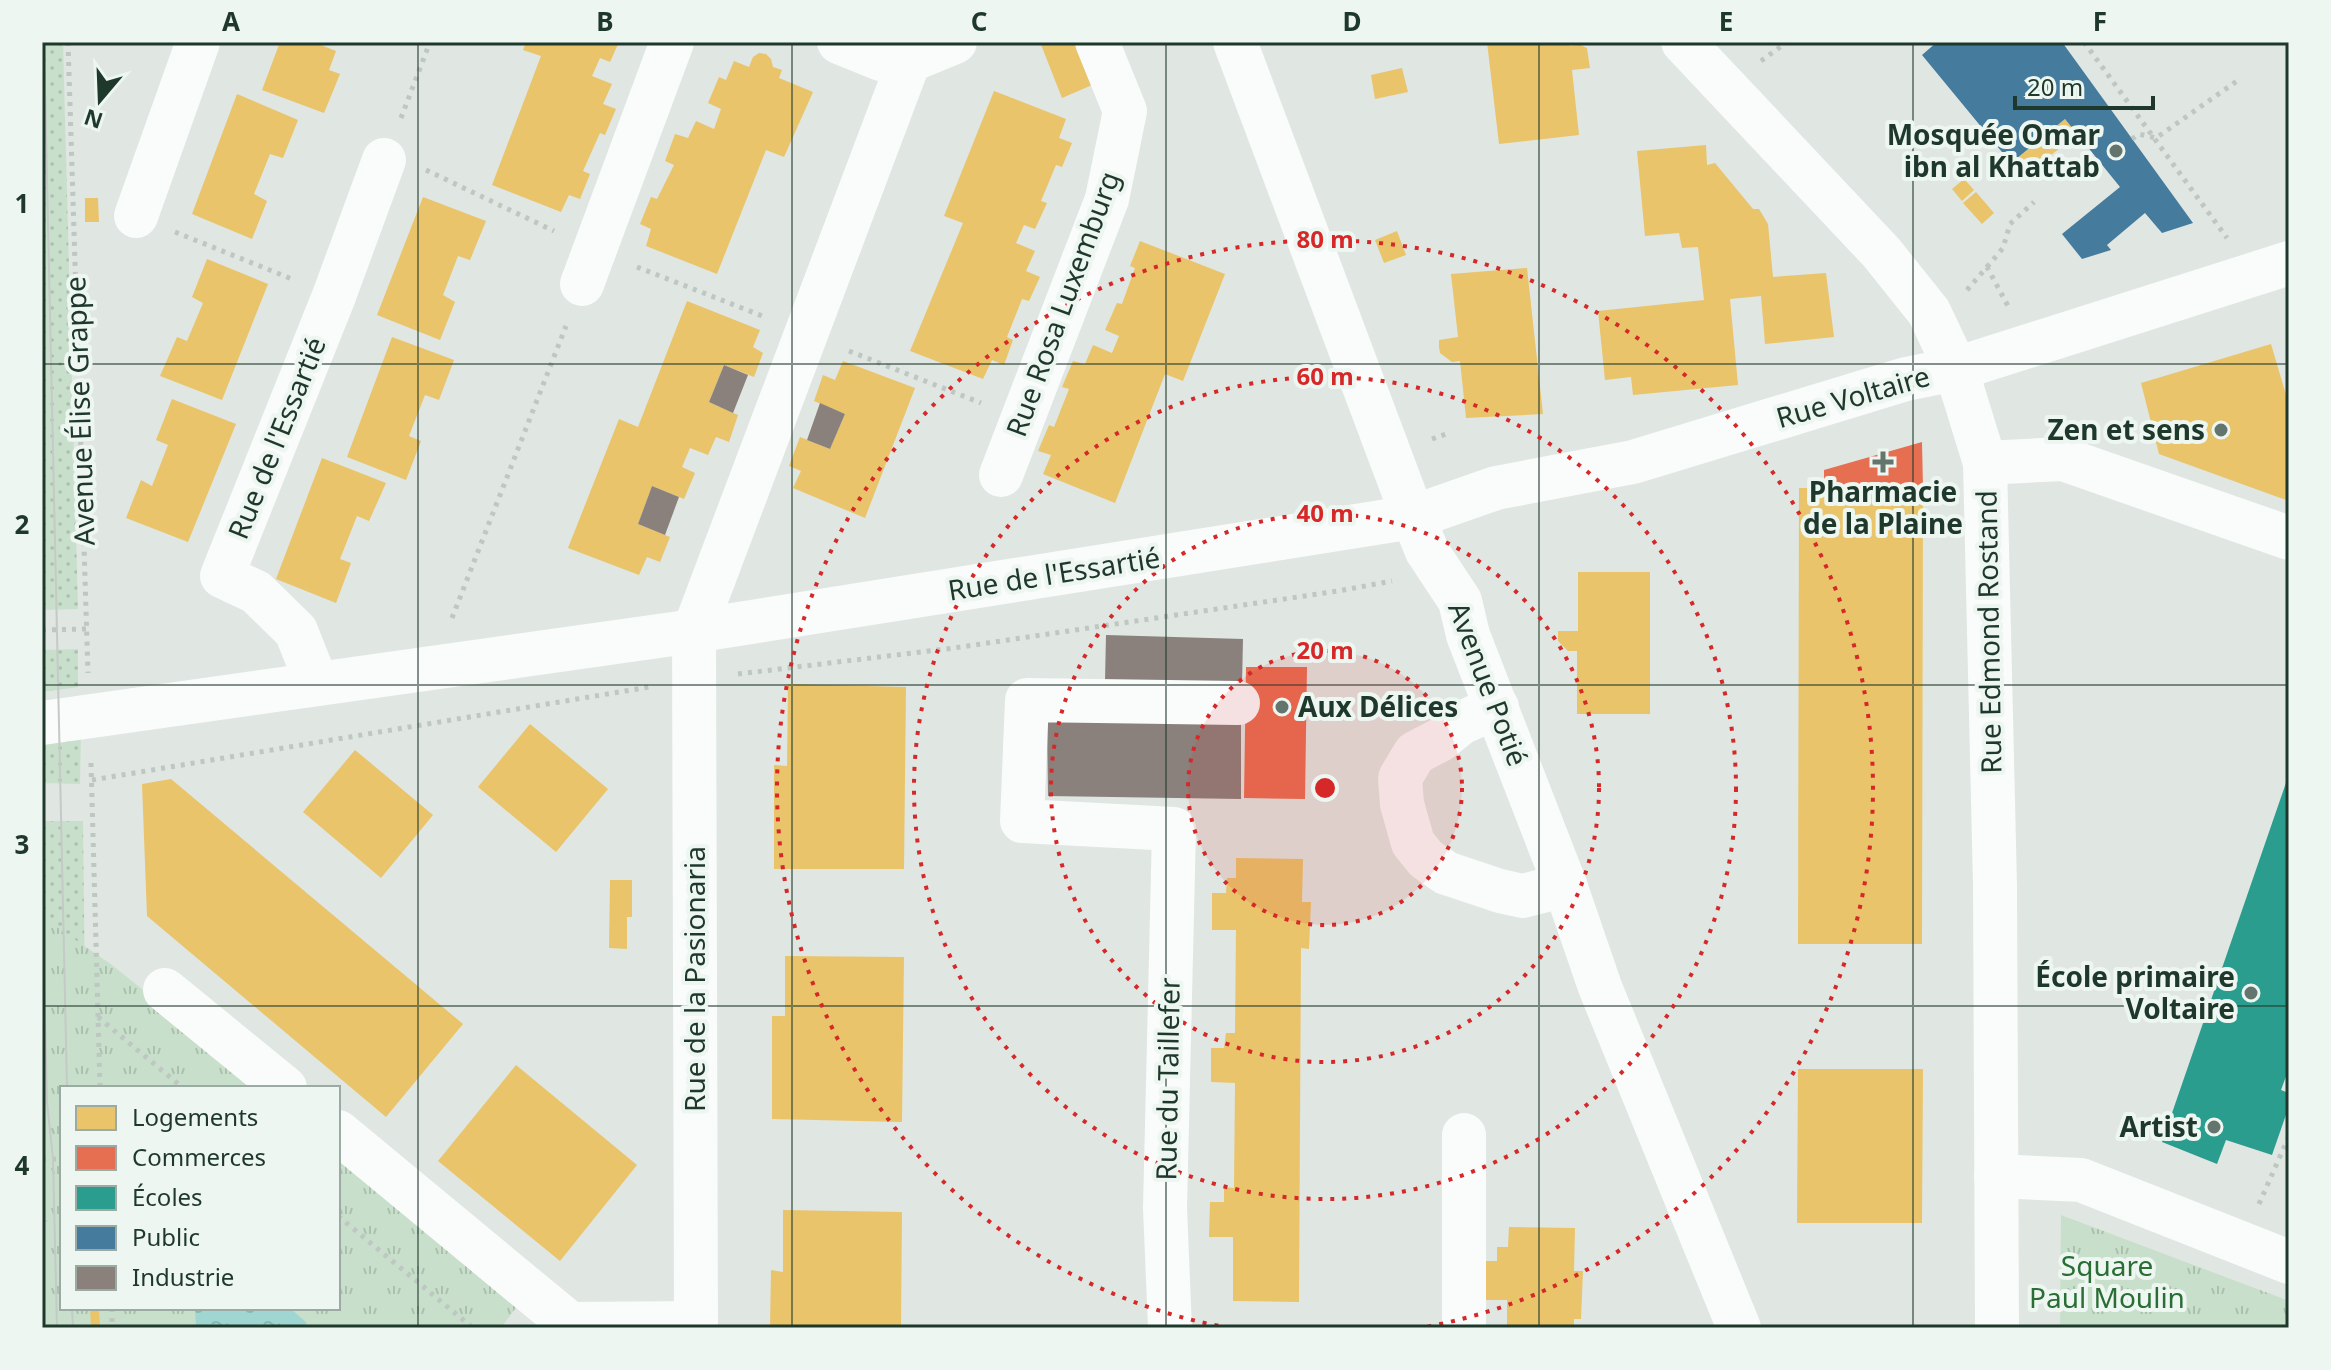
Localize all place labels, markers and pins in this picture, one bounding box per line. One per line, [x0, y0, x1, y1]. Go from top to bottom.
place label: Mosquée Omar ibn al Khattab [1887, 115, 2100, 185]
marker: Mosquée Omar ibn al Khattab [2107, 142, 2125, 160]
place label: Zen et sens [2047, 410, 2205, 448]
marker: Zen et sens [2212, 421, 2230, 439]
marker: Pharmacie de la Plaine [1874, 453, 1892, 471]
place label: Pharmacie de la Plaine [1803, 472, 1963, 542]
place label: Aux Délices [1298, 687, 1458, 725]
marker: Aux Délices [1273, 698, 1291, 716]
centre of rings [1311, 774, 1339, 802]
place label: École primaire Voltaire [2035, 957, 2235, 1027]
marker: École primaire Voltaire [2242, 984, 2260, 1002]
place label: Artist [2119, 1107, 2198, 1145]
marker: Artist [2205, 1118, 2223, 1136]

